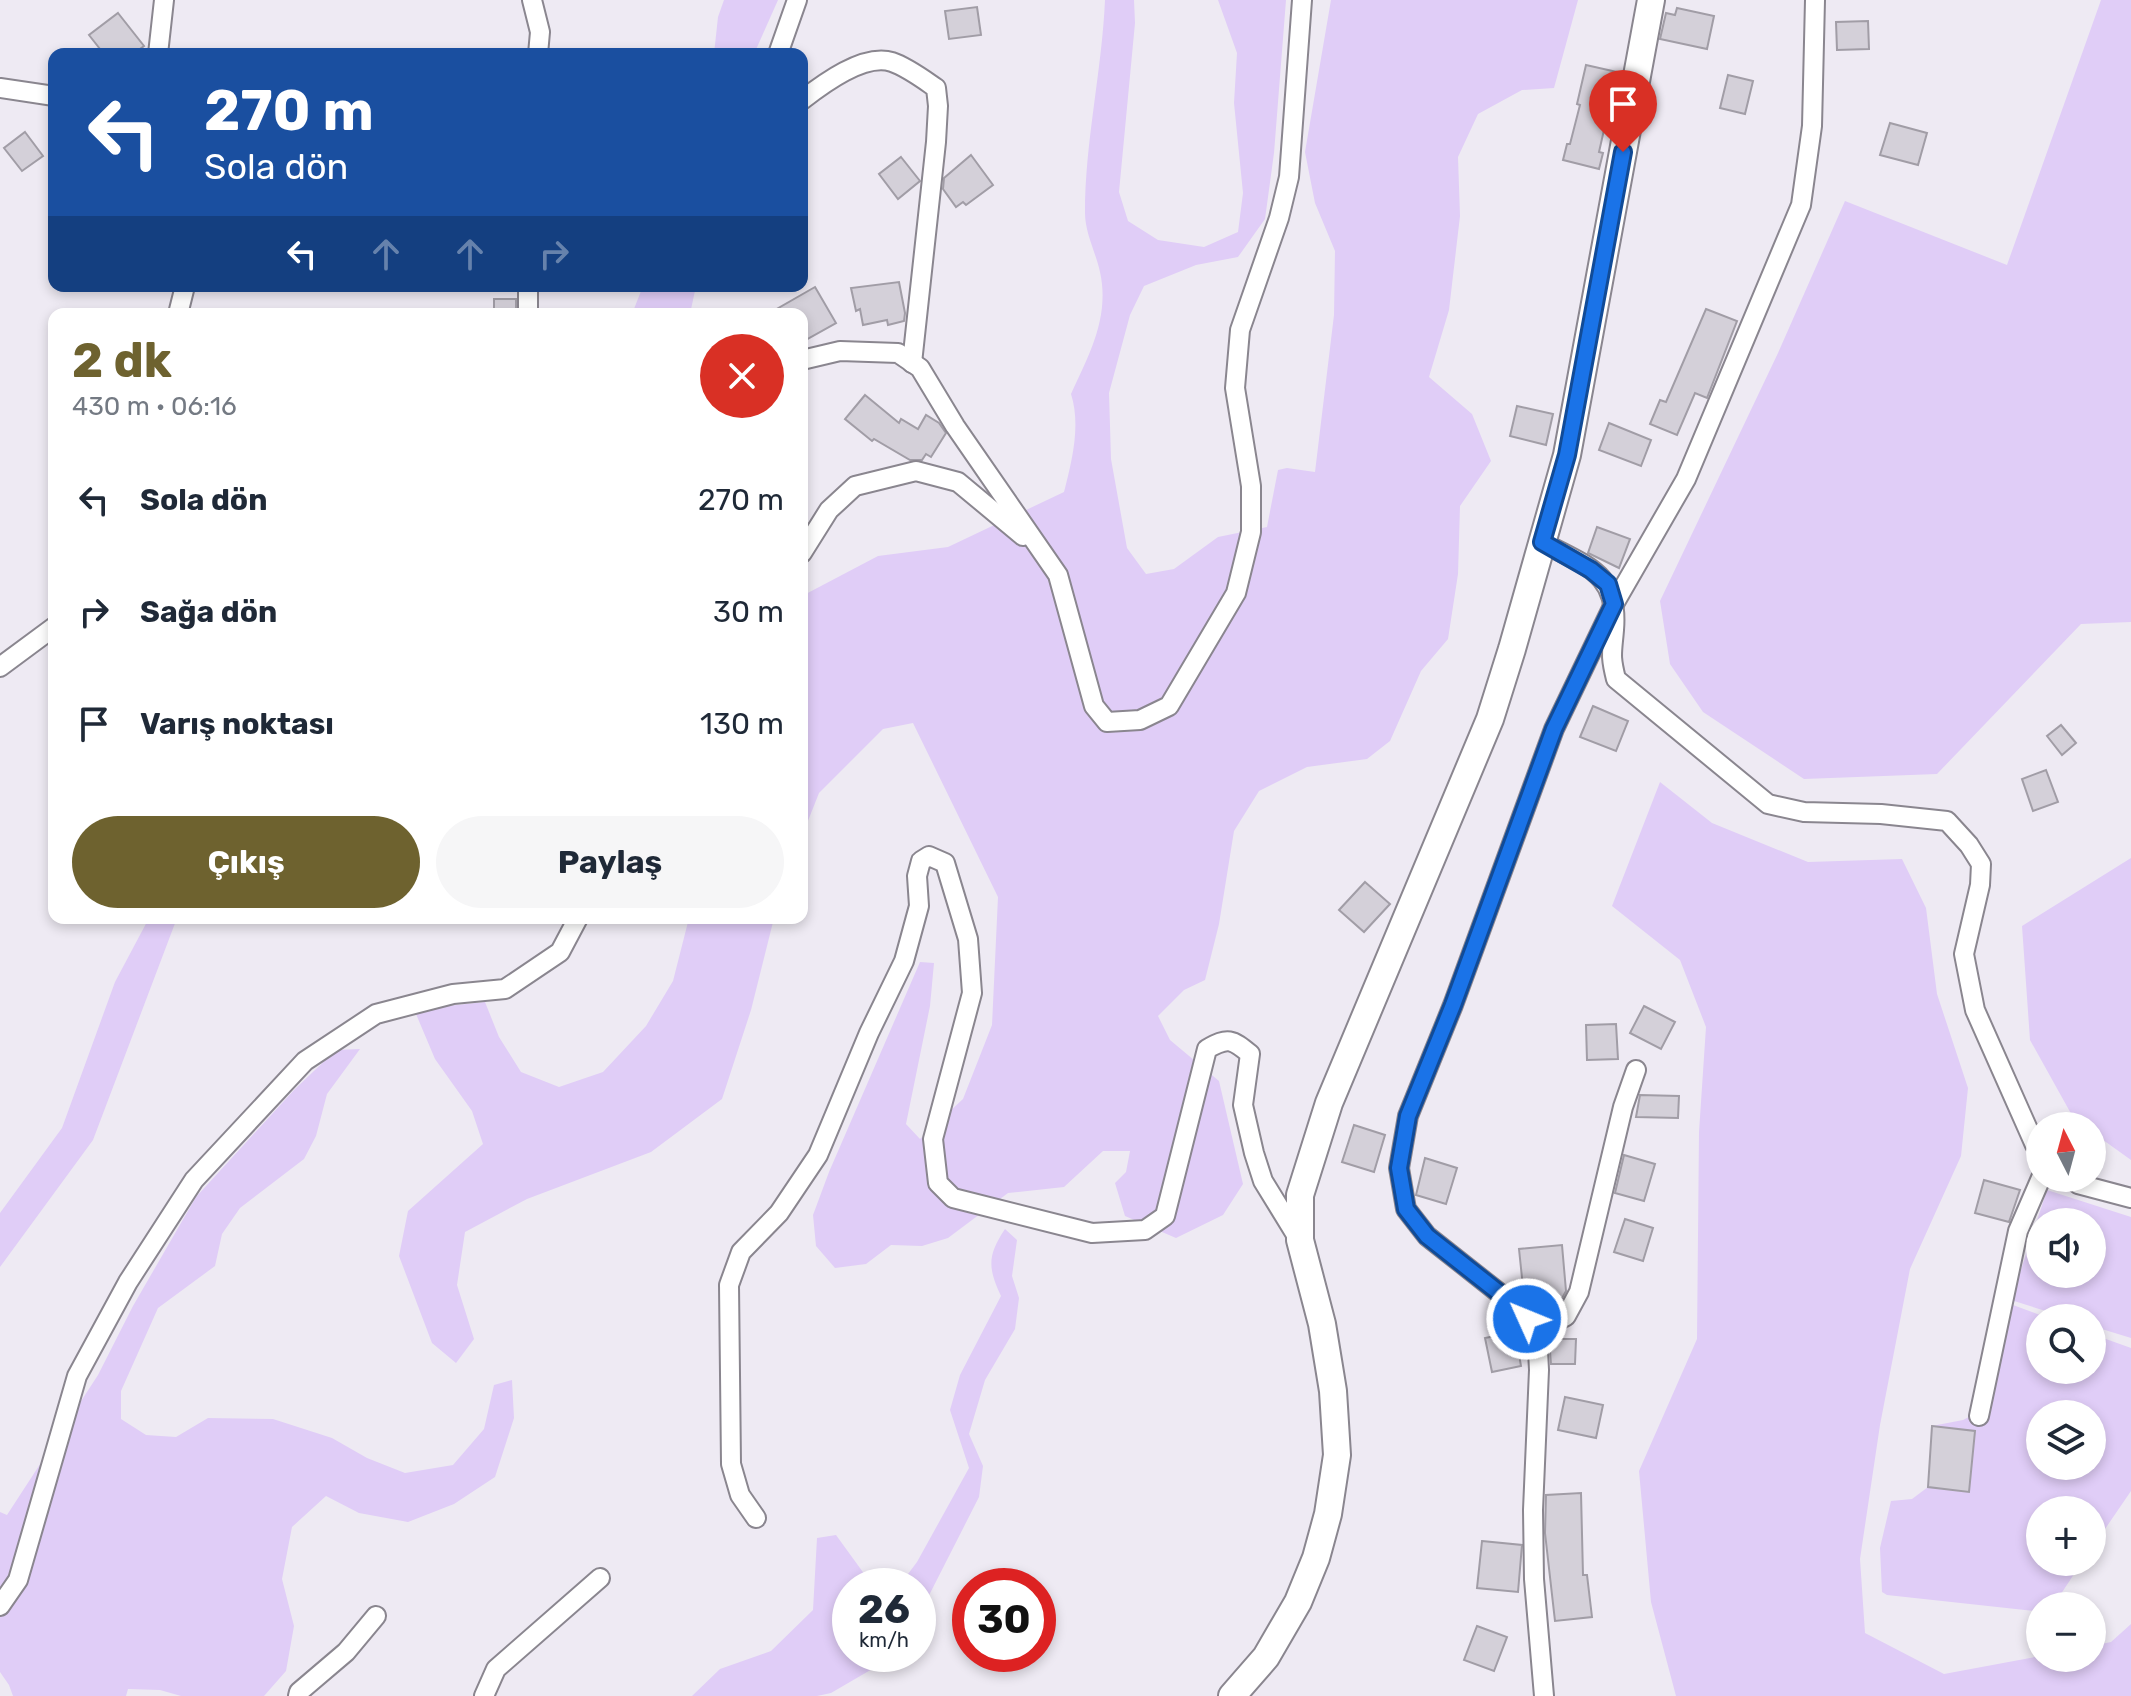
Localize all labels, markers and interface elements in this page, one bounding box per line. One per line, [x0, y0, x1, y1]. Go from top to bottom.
pin [1589, 70, 1657, 152]
text: 270 m [204, 78, 374, 144]
icon: left [72, 80, 176, 184]
icon: arrive [1601, 82, 1645, 126]
text: Sola dön [204, 145, 348, 188]
icon: left [280, 232, 324, 276]
icon: ahead [364, 232, 408, 276]
icon: ahead [448, 232, 492, 276]
icon: right [532, 232, 576, 276]
text: 2 dk [72, 332, 172, 389]
button: close [700, 334, 784, 418]
text: 430 m · 06:16 [72, 391, 237, 422]
icon: left [72, 478, 116, 522]
text: Sola dön [140, 482, 267, 518]
text: 270 m [698, 482, 784, 518]
icon: right [72, 590, 116, 634]
text: Sağa dön [140, 594, 277, 630]
text: 30 m [713, 594, 784, 630]
icon: arrive [72, 702, 116, 746]
text: Varış noktası [140, 706, 334, 742]
text: 130 m [700, 706, 784, 742]
button: Çıkış [72, 816, 420, 908]
button: Paylaş [436, 816, 784, 908]
north arrow [2026, 1112, 2106, 1192]
map controls [2026, 1112, 2106, 1672]
button: sound [2026, 1208, 2106, 1288]
position arrow [1485, 1277, 1569, 1361]
button: search [2026, 1304, 2106, 1384]
button: layers [2026, 1400, 2106, 1480]
button: + [2026, 1496, 2106, 1576]
speed limit sign: 30 [952, 1568, 1056, 1672]
text: 26 [858, 1586, 910, 1633]
button: − [2026, 1592, 2106, 1672]
text: km/h [859, 1628, 909, 1652]

